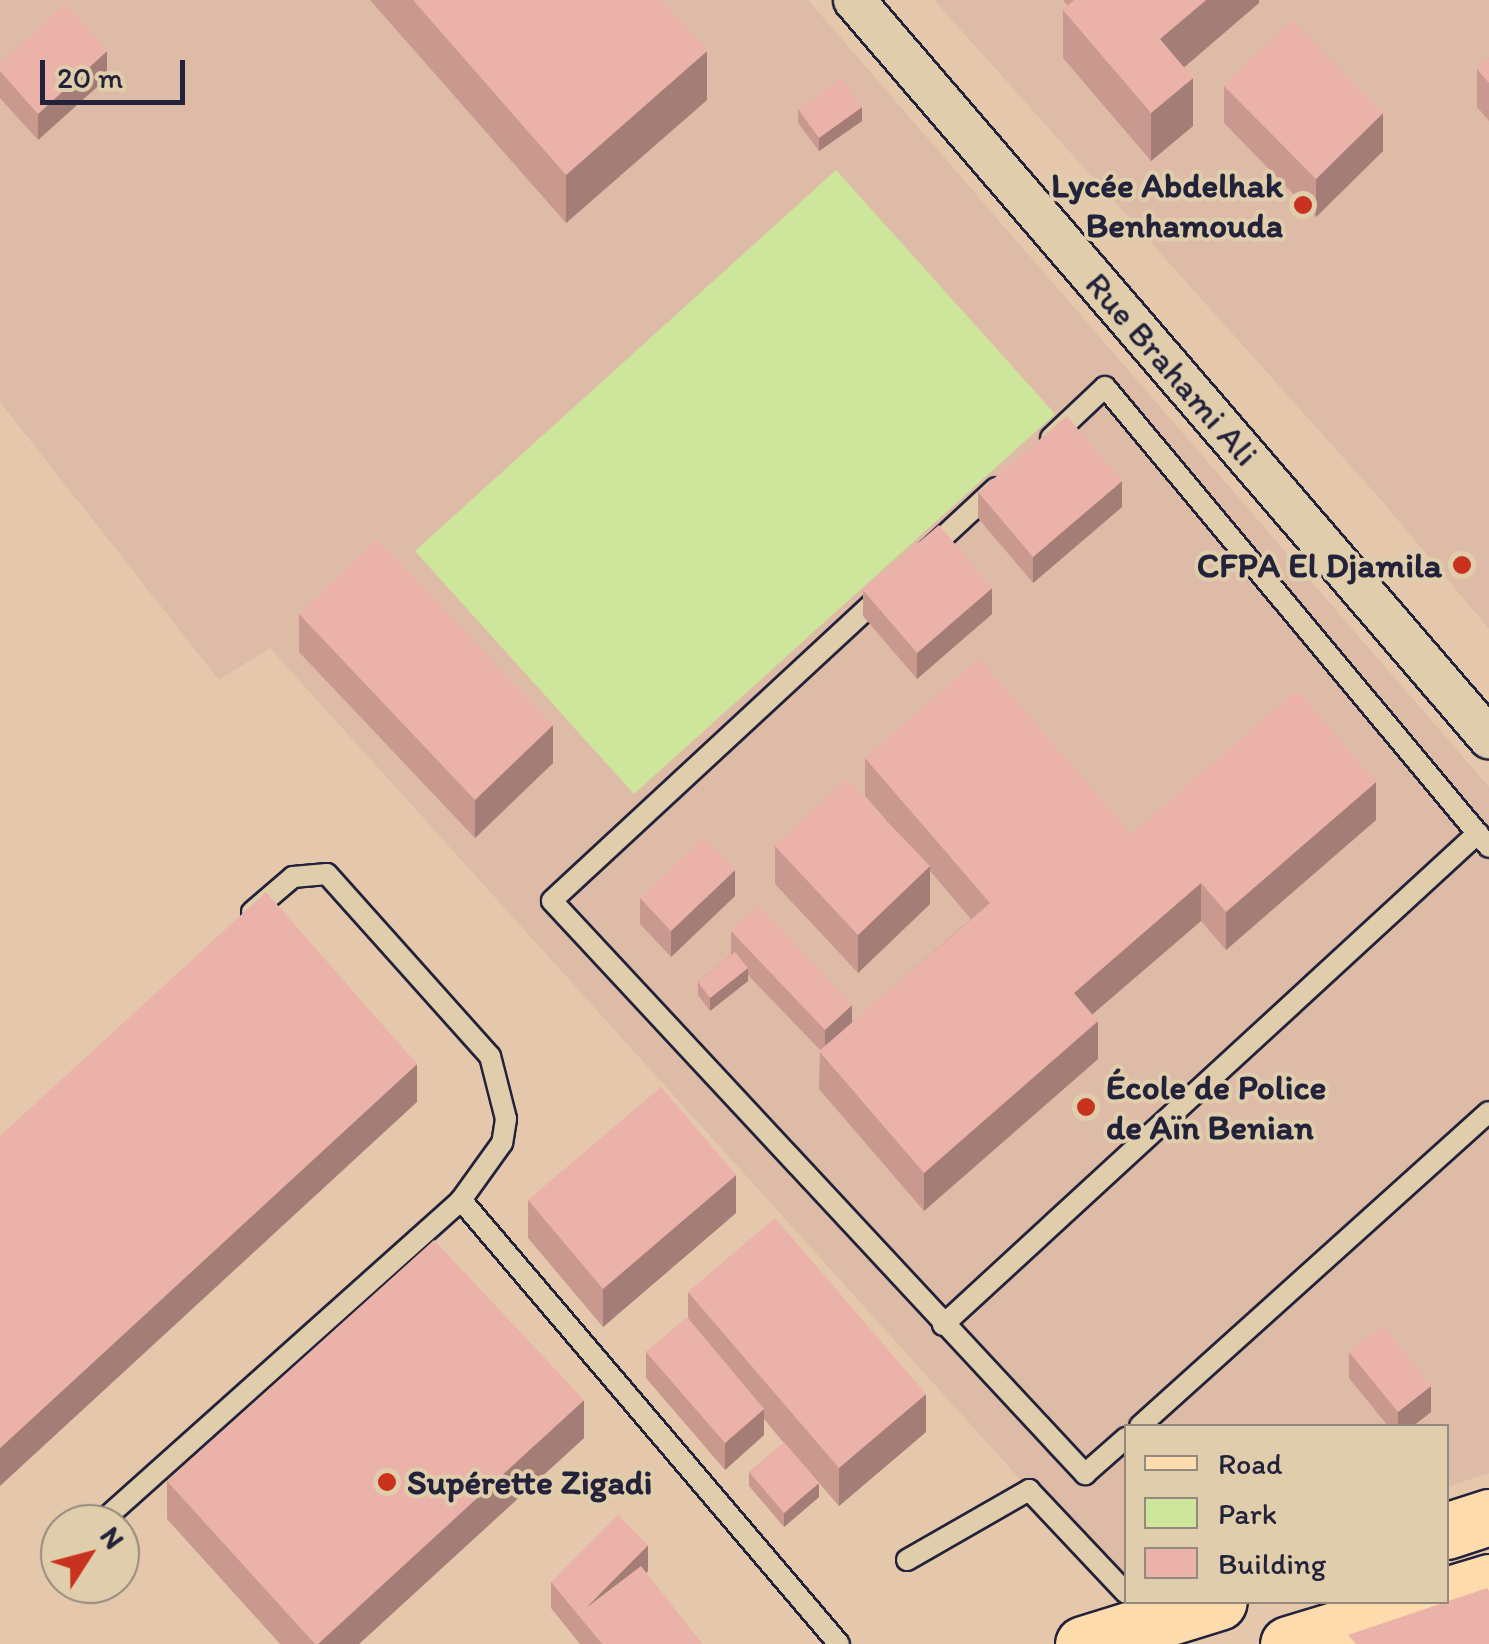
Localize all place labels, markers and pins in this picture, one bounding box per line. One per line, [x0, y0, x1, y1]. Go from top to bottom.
place label: Lycée Abdelhak Benhamouda [1053, 164, 1283, 246]
marker: Lycée Abdelhak Benhamouda [1292, 194, 1314, 216]
place label: CFPA El Djamila [1198, 544, 1442, 586]
marker: CFPA El Djamila [1451, 554, 1473, 576]
place label: École de Police de Aïn Benian [1106, 1066, 1326, 1148]
marker: École de Police de Aïn Benian [1075, 1096, 1097, 1118]
place label: Supérette Zigadi [407, 1461, 652, 1503]
marker: Supérette Zigadi [376, 1471, 398, 1493]

